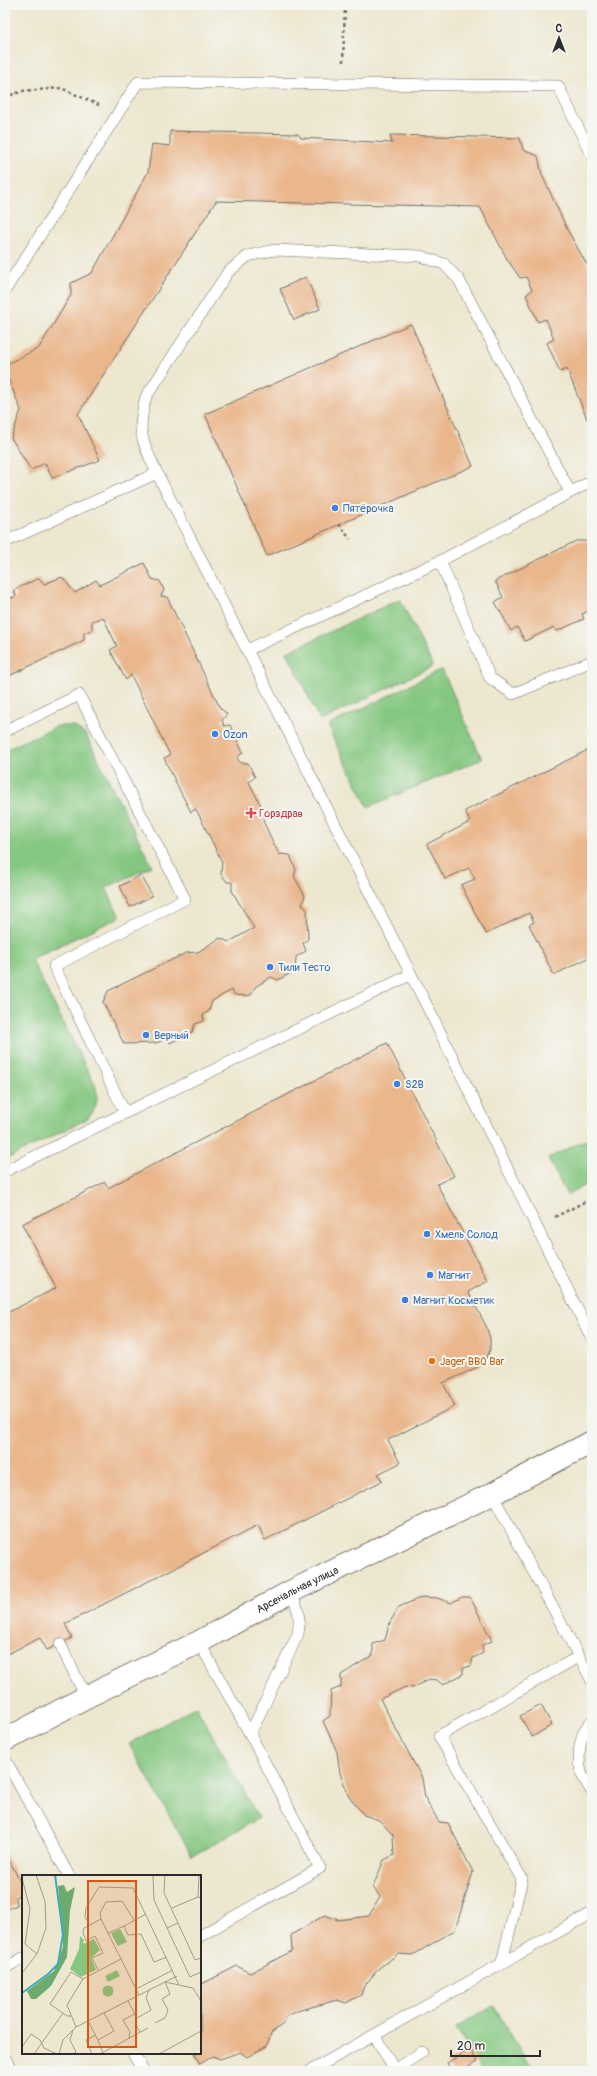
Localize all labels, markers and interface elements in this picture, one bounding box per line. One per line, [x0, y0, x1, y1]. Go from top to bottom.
north arrow [539, 18, 579, 58]
text: С [556, 22, 563, 35]
place label: Пятёрочка [343, 502, 394, 515]
marker: Пятёрочка [330, 503, 340, 513]
place label: Ozon [223, 728, 248, 741]
marker: Ozon [210, 729, 220, 739]
place label: Горздрав [259, 807, 303, 820]
marker: Горздрав [246, 808, 256, 818]
place label: Тили Тесто [278, 961, 330, 974]
marker: Тили Тесто [265, 962, 275, 972]
place label: Верный [154, 1029, 189, 1042]
marker: Верный [141, 1030, 151, 1040]
place label: S2B [405, 1078, 424, 1091]
marker: S2B [392, 1079, 402, 1089]
place label: Хмель Солод [435, 1228, 498, 1241]
marker: Хмель Солод [422, 1229, 432, 1239]
place label: Магнит [438, 1269, 471, 1282]
marker: Магнит [425, 1270, 435, 1280]
place label: Магнит Косметик [413, 1294, 495, 1307]
marker: Магнит Косметик [400, 1295, 410, 1305]
place label: Jager BBQ Bar [440, 1355, 505, 1368]
marker: Jager BBQ Bar [427, 1356, 437, 1366]
street label: Арсенальная улица [254, 1563, 341, 1616]
inset map [22, 1875, 201, 2054]
scale bar [451, 2032, 540, 2058]
text: 20 m [457, 2039, 486, 2054]

